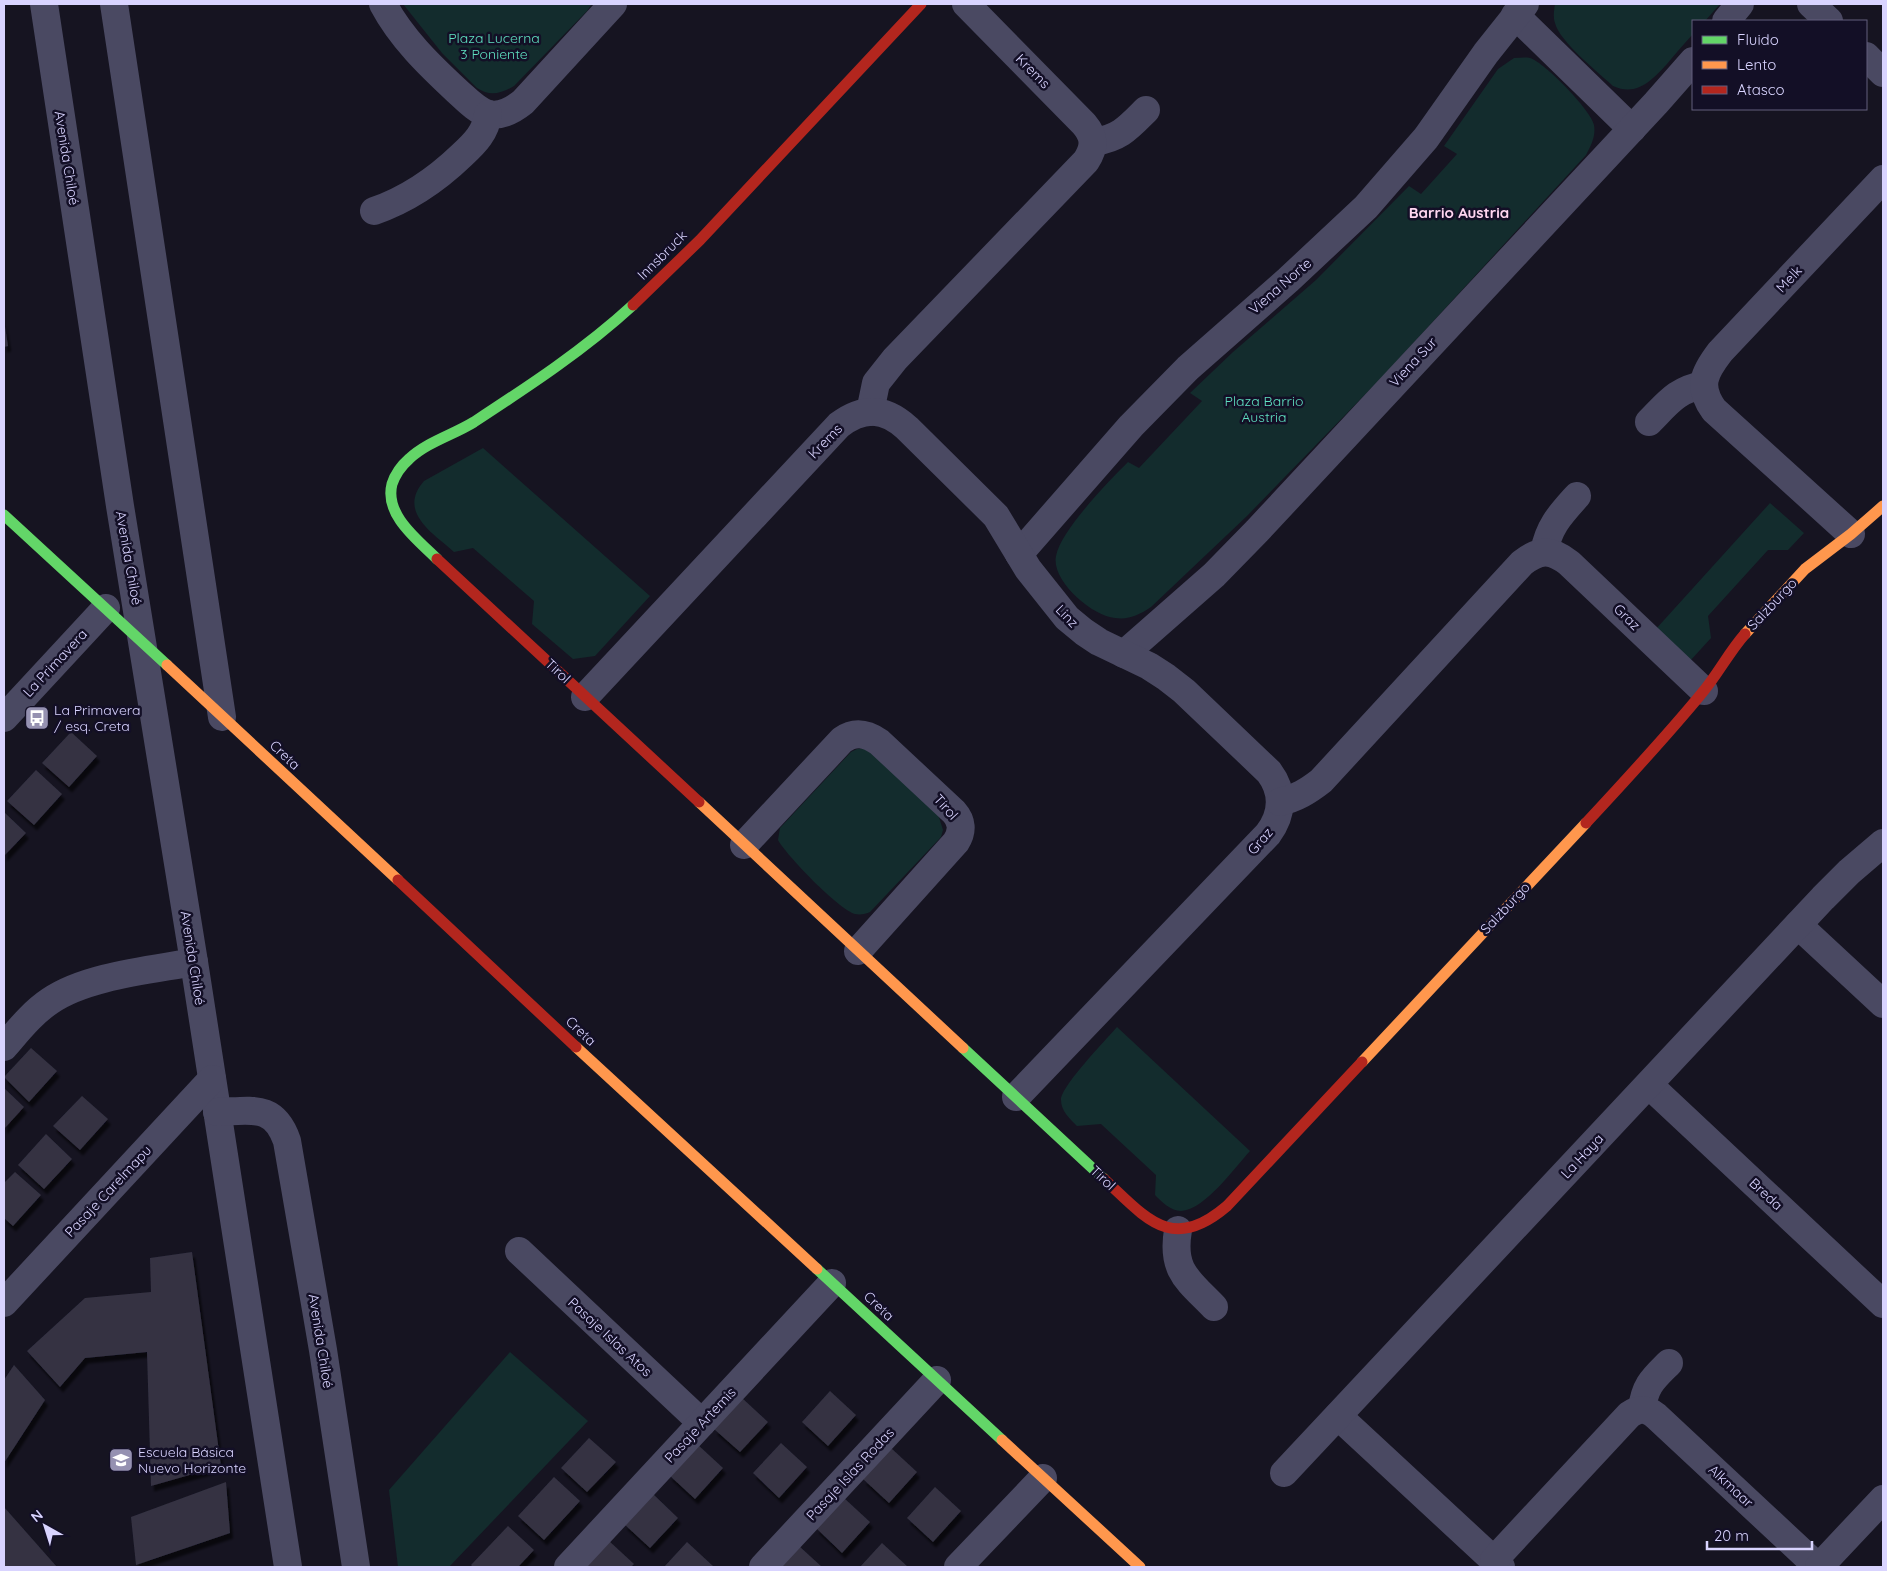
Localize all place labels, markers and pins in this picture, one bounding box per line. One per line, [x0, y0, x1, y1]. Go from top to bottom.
place label: La Primavera / esq. Creta [54, 701, 141, 735]
bus stop icon: La Primavera / esq. Creta [24, 705, 50, 731]
place label: Escuela Básica Nuevo Horizonte [138, 1443, 246, 1477]
school or university icon: Escuela Básica Nuevo Horizonte [108, 1447, 134, 1473]

